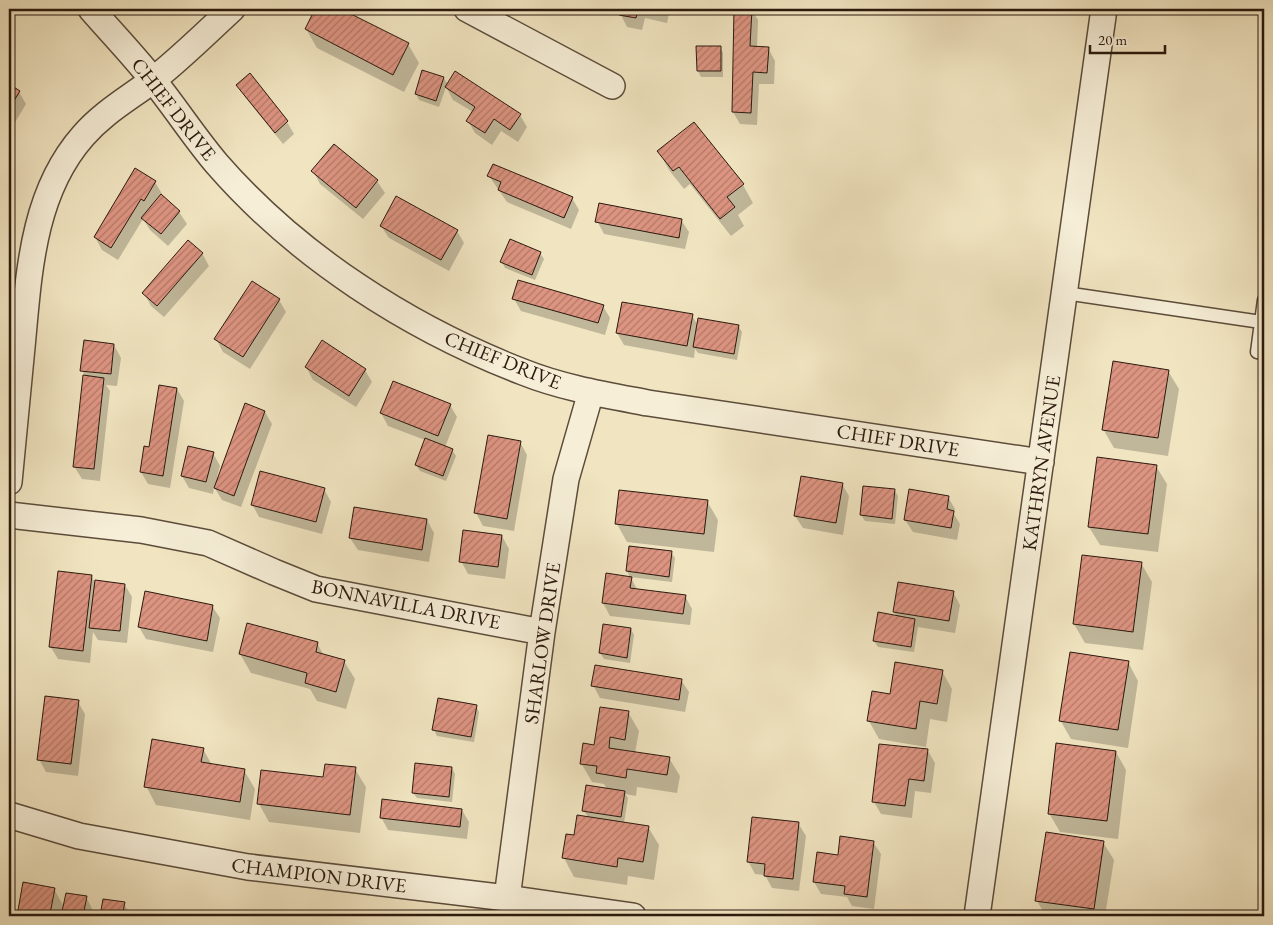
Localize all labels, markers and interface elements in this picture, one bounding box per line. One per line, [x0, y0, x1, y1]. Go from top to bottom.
scale bar [1090, 22, 1166, 54]
text: 20 m [1098, 30, 1127, 49]
street label: CHIEF DRIVE [126, 52, 222, 166]
street label: CHIEF DRIVE [441, 325, 565, 395]
street label: KATHRYN AVENUE [1016, 374, 1066, 552]
street label: CHIEF DRIVE [835, 417, 961, 463]
street label: SHARLOW DRIVE [518, 560, 566, 726]
street label: BONNAVILLA DRIVE [309, 573, 503, 635]
street label: CHAMPION DRIVE [230, 851, 408, 899]

